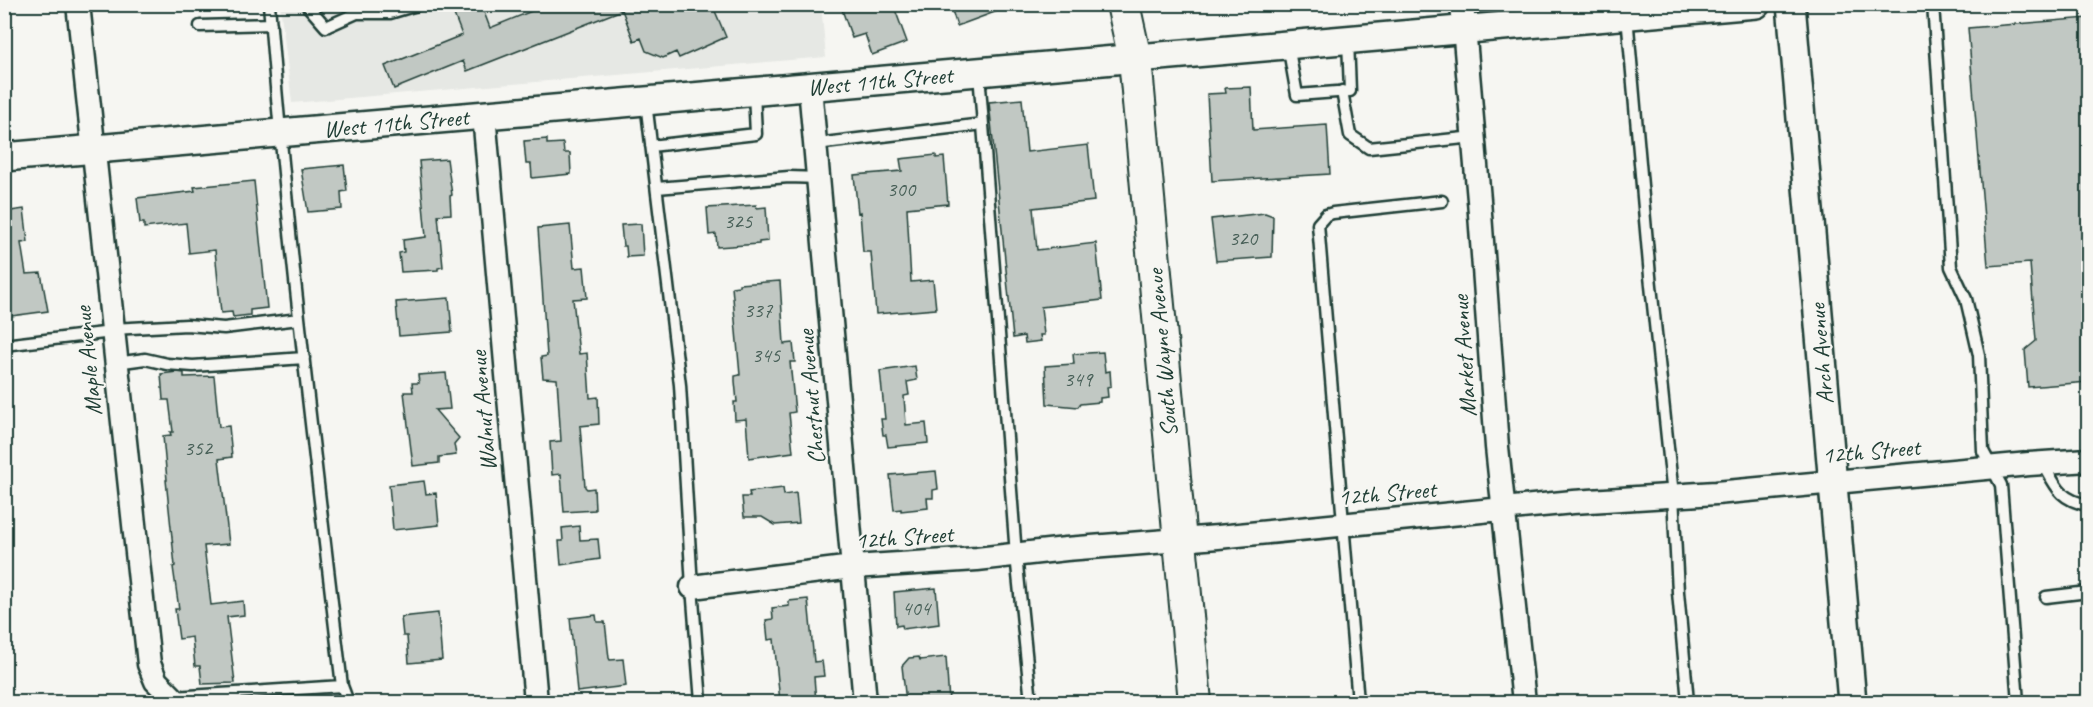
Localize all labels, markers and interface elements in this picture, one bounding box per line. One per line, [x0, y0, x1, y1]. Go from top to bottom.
street label: West 11th Street [806, 60, 956, 102]
street label: West 11th Street [322, 102, 472, 144]
house number: 300 [887, 176, 917, 202]
house number: 325 [724, 208, 754, 234]
house number: 320 [1229, 225, 1259, 251]
street label: South Wayne Avenue [1140, 266, 1184, 438]
street label: Market Avenue [1445, 292, 1483, 418]
house number: 337 [744, 297, 774, 323]
street label: Arch Avenue [1801, 300, 1840, 406]
street label: Maple Avenue [67, 303, 109, 417]
street label: Chestnut Avenue [790, 326, 832, 465]
house number: 345 [752, 342, 782, 368]
street label: Walnut Avenue [463, 348, 503, 472]
house number: 349 [1064, 366, 1094, 392]
street label: 12th Street [1821, 432, 1923, 470]
house number: 352 [184, 435, 214, 461]
street label: 12th Street [1337, 474, 1439, 512]
street label: 12th Street [854, 518, 956, 555]
house number: 404 [902, 595, 933, 621]

